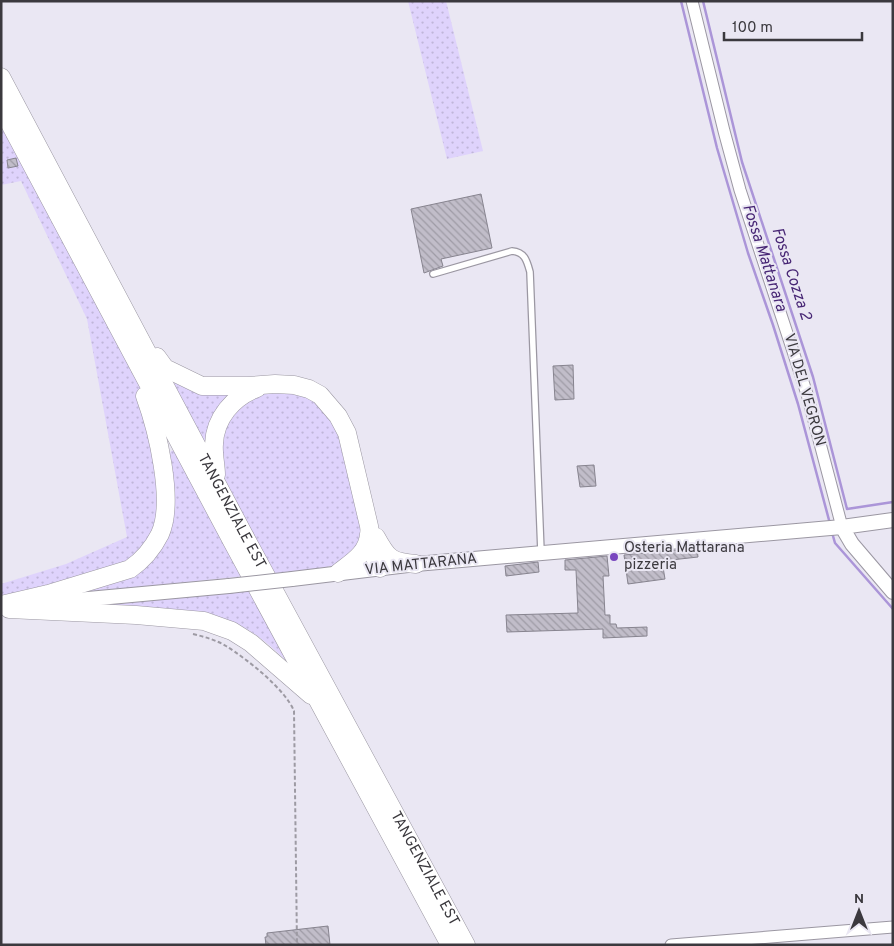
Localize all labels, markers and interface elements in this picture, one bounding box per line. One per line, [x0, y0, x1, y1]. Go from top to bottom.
scale bar [724, 10, 862, 42]
text: 100 m [732, 19, 773, 38]
water label: Fossa Mattanara [737, 202, 791, 315]
water label: Fossa Cozza 2 [767, 225, 816, 324]
street label: VIA DEL VEGRON [779, 331, 829, 449]
street label: TANGENZIALE EST [193, 451, 270, 572]
place label: Osteria Mattarana pizzeria [624, 539, 745, 575]
street label: VIA MATTARANA [364, 550, 478, 580]
marker: Osteria Mattarana pizzeria [608, 551, 620, 563]
street label: TANGENZIALE EST [386, 808, 463, 929]
north arrow [834, 886, 884, 936]
text: N [854, 891, 864, 908]

